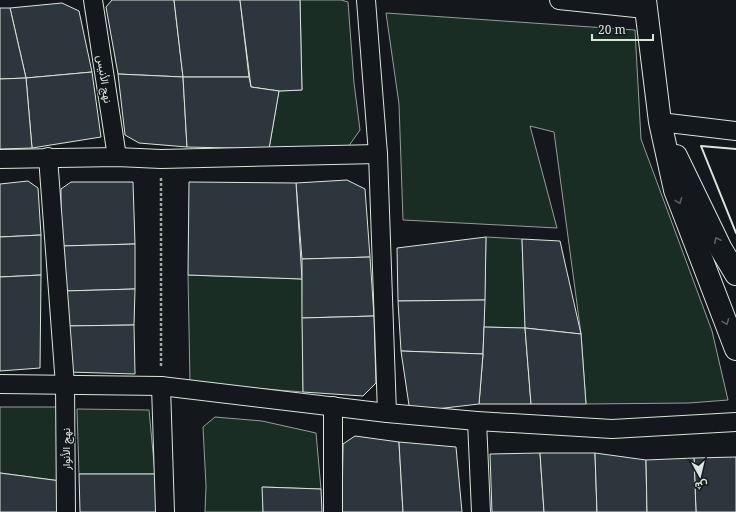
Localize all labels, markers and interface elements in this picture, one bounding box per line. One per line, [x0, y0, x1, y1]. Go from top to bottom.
scale bar [592, 16, 653, 42]
text: 20 m [598, 21, 626, 38]
street label: نهج الأنيس [93, 54, 116, 104]
one-way arrow [675, 197, 683, 204]
one-way arrow [714, 237, 722, 244]
one-way arrow [721, 319, 729, 326]
street label: نهج الأنوار [58, 428, 74, 471]
north arrow [680, 456, 720, 496]
text: ش [694, 478, 709, 495]

